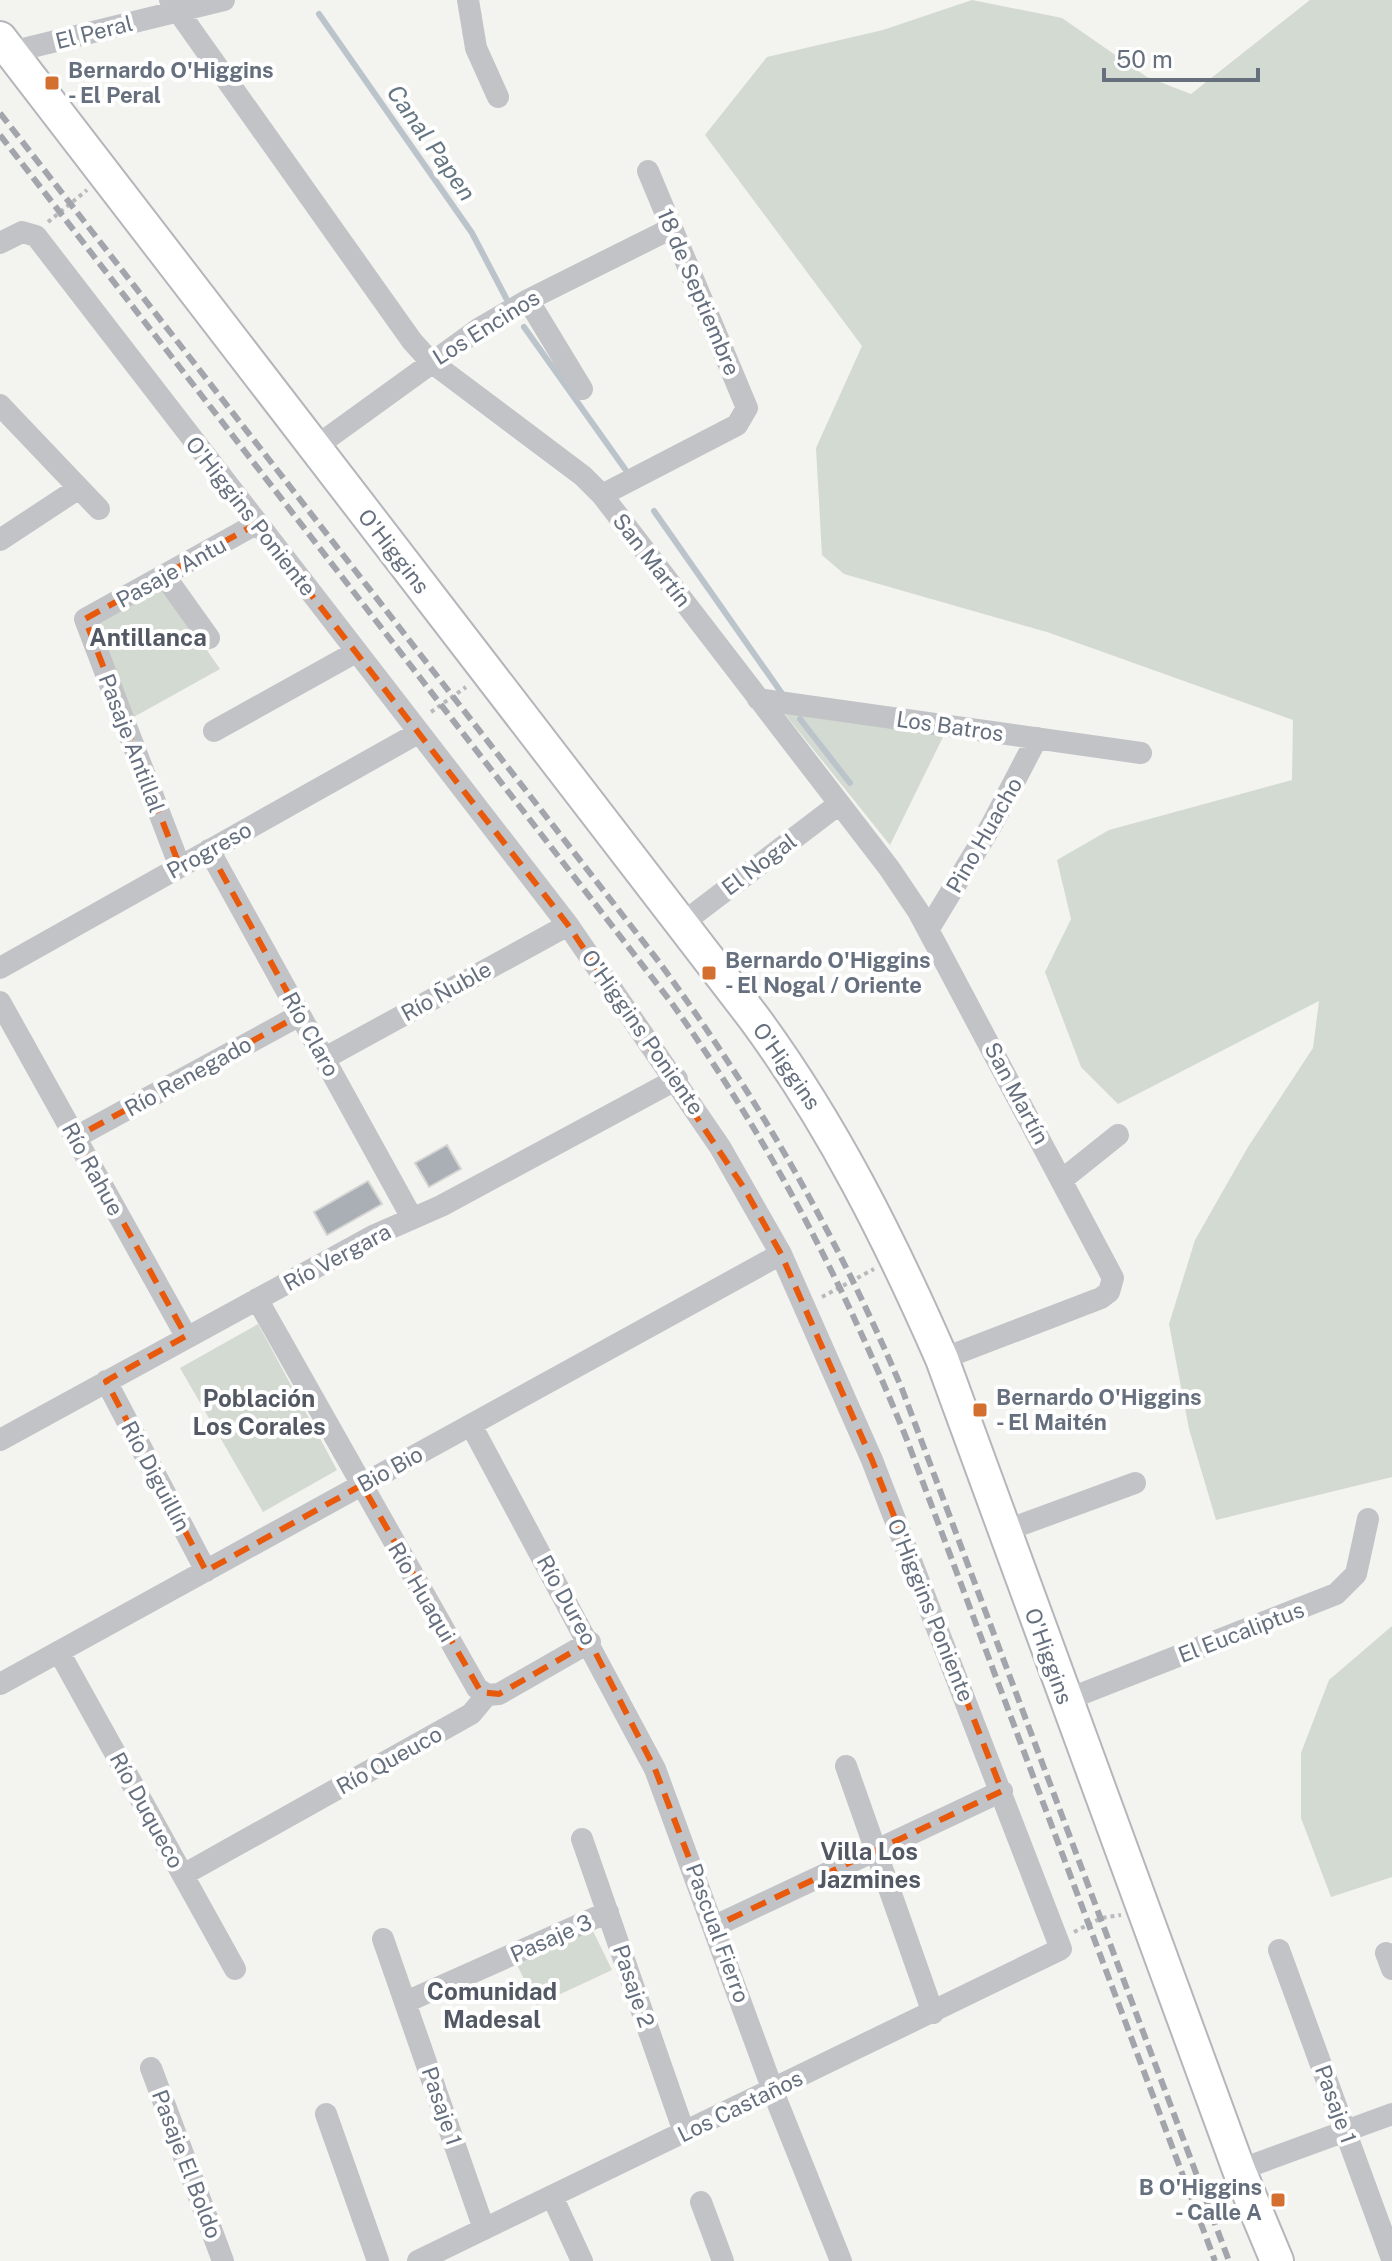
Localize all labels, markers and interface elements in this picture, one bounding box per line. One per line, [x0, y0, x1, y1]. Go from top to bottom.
street label: El Peral [53, 10, 135, 54]
scale bar [1104, 32, 1258, 82]
text: 50 m [1116, 45, 1173, 73]
place label: Bernardo O'Higgins - El Peral [68, 57, 274, 108]
marker: Bernardo O'Higgins - El Peral [43, 74, 61, 92]
water label: Canal Papen [382, 79, 482, 206]
street label: 18 de Septiembre [652, 205, 746, 379]
street label: Los Encinos [428, 284, 544, 370]
street label: O'Higgins Poniente [181, 431, 321, 601]
street label: O'Higgins [353, 503, 435, 599]
street label: San Martín [607, 508, 697, 612]
street label: Pasaje Antu [111, 531, 231, 613]
district label: Antillanca [89, 623, 207, 651]
street label: Pasaje Antillal [94, 670, 170, 816]
street label: Los Batros [895, 706, 1005, 746]
street label: Pino Huacho [941, 773, 1027, 897]
street label: Progreso [162, 816, 256, 884]
street label: El Nogal [717, 828, 801, 900]
street label: O'Higgins Poniente [576, 945, 710, 1119]
place label: Bernardo O'Higgins - El Nogal / Oriente [725, 947, 931, 998]
street label: Río Ñuble [396, 955, 496, 1026]
marker: Bernardo O'Higgins - El Nogal / Oriente [700, 964, 718, 982]
street label: Río Claro [277, 987, 345, 1081]
street label: O'Higgins [748, 1017, 826, 1115]
street label: Río Renegado [120, 1030, 256, 1122]
street label: San Martín [979, 1038, 1055, 1148]
street label: Río Rahue [57, 1118, 129, 1220]
street label: Río Vergara [279, 1218, 395, 1296]
district label: Población Los Corales [192, 1384, 326, 1440]
place label: Bernardo O'Higgins - El Maitén [996, 1384, 1202, 1435]
marker: Bernardo O'Higgins - El Maitén [971, 1401, 989, 1419]
street label: Río Diguillín [116, 1416, 196, 1536]
street label: Bio Bio [353, 1441, 427, 1497]
street label: O'Higgins Poniente [882, 1515, 980, 1705]
street label: Río Huaqui [383, 1537, 461, 1647]
street label: Río Dureo [532, 1550, 602, 1650]
street label: El Eucaliptus [1174, 1596, 1308, 1668]
street label: O'Higgins [1020, 1604, 1078, 1708]
street label: Río Queuco [332, 1720, 446, 1800]
street label: Río Duqueco [105, 1748, 189, 1872]
district label: Villa Los Jazmines [817, 1837, 921, 1893]
street label: Pascual Fierro [681, 1860, 755, 2006]
street label: Pasaje 3 [506, 1909, 596, 1967]
street label: Pasaje 2 [608, 1941, 660, 2031]
district label: Comunidad Madesal [427, 1977, 557, 2033]
street label: Pasaje 1 [1310, 2061, 1362, 2147]
street label: Pasaje 1 [416, 2063, 468, 2149]
street label: Los Castaños [673, 2065, 807, 2147]
street label: Pasaje El Boldo [147, 2086, 227, 2242]
place label: B O'Higgins - Calle A [1139, 2174, 1262, 2225]
marker: B O'Higgins - Calle A [1269, 2191, 1287, 2209]

